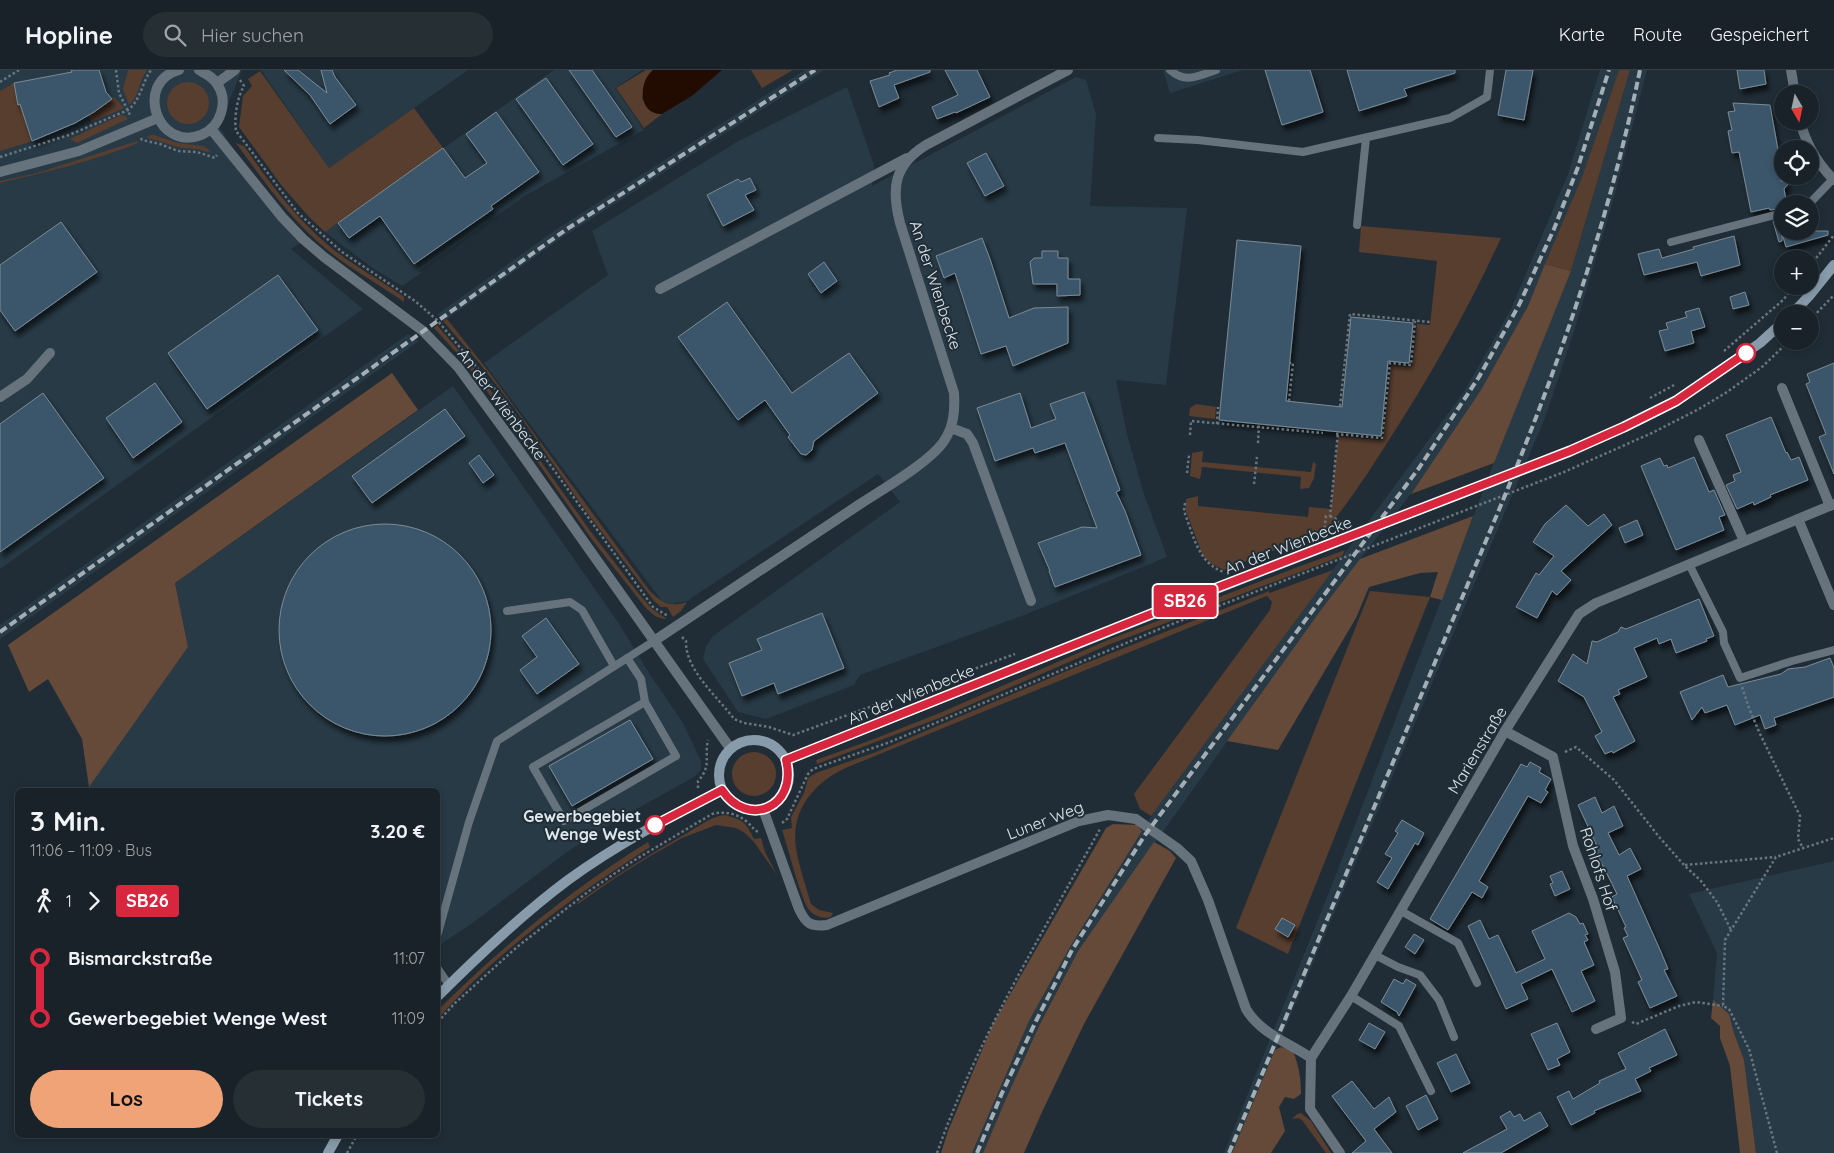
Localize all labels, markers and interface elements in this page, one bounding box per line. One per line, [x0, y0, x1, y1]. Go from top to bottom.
search box [143, 12, 493, 57]
text: Hopline [25, 20, 113, 50]
icon: search [161, 21, 189, 49]
text: Hier suchen [201, 23, 304, 47]
text: Karte [1559, 23, 1605, 46]
text: Route [1633, 23, 1682, 46]
text: Gespeichert [1710, 23, 1809, 46]
north arrow [1774, 85, 1819, 130]
map controls [1774, 85, 1819, 350]
button: locate [1774, 140, 1819, 185]
button: layers [1774, 195, 1819, 240]
street label: An der Wienbecke [906, 218, 966, 352]
button: + [1774, 250, 1819, 295]
button: − [1774, 305, 1819, 350]
unlabelled marker [1736, 343, 1756, 363]
street label: An der Wienbecke [453, 344, 551, 464]
street label: An der Wienbecke [1222, 512, 1354, 578]
line badge: SB26 [1150, 585, 1220, 617]
text: SB26 [1164, 589, 1206, 612]
street label: An der Wienbecke [845, 660, 977, 728]
street label: Marienstraße [1443, 703, 1511, 797]
street label: Luner Weg [1004, 796, 1086, 844]
text: 3 Min. [30, 803, 106, 838]
place label: Gewerbegebiet Wenge West [523, 806, 641, 844]
marker: Gewerbegebiet Wenge West [645, 815, 665, 835]
text: 3.20 € [370, 819, 425, 843]
street label: Rohlofs Hof [1576, 824, 1622, 914]
text: 11:06 – 11:09 · Bus [30, 840, 152, 860]
icon: walk [30, 887, 58, 915]
icon: forward [80, 887, 108, 915]
text: SB26 [126, 889, 169, 912]
text: 1 [66, 891, 72, 911]
text: Bismarckstraße [68, 946, 213, 970]
text: 11:07 [393, 948, 425, 968]
text: Gewerbegebiet Wenge West [68, 1006, 327, 1030]
text: 11:09 [392, 1008, 425, 1028]
button: Los [30, 1070, 223, 1128]
button: Tickets [233, 1070, 425, 1128]

